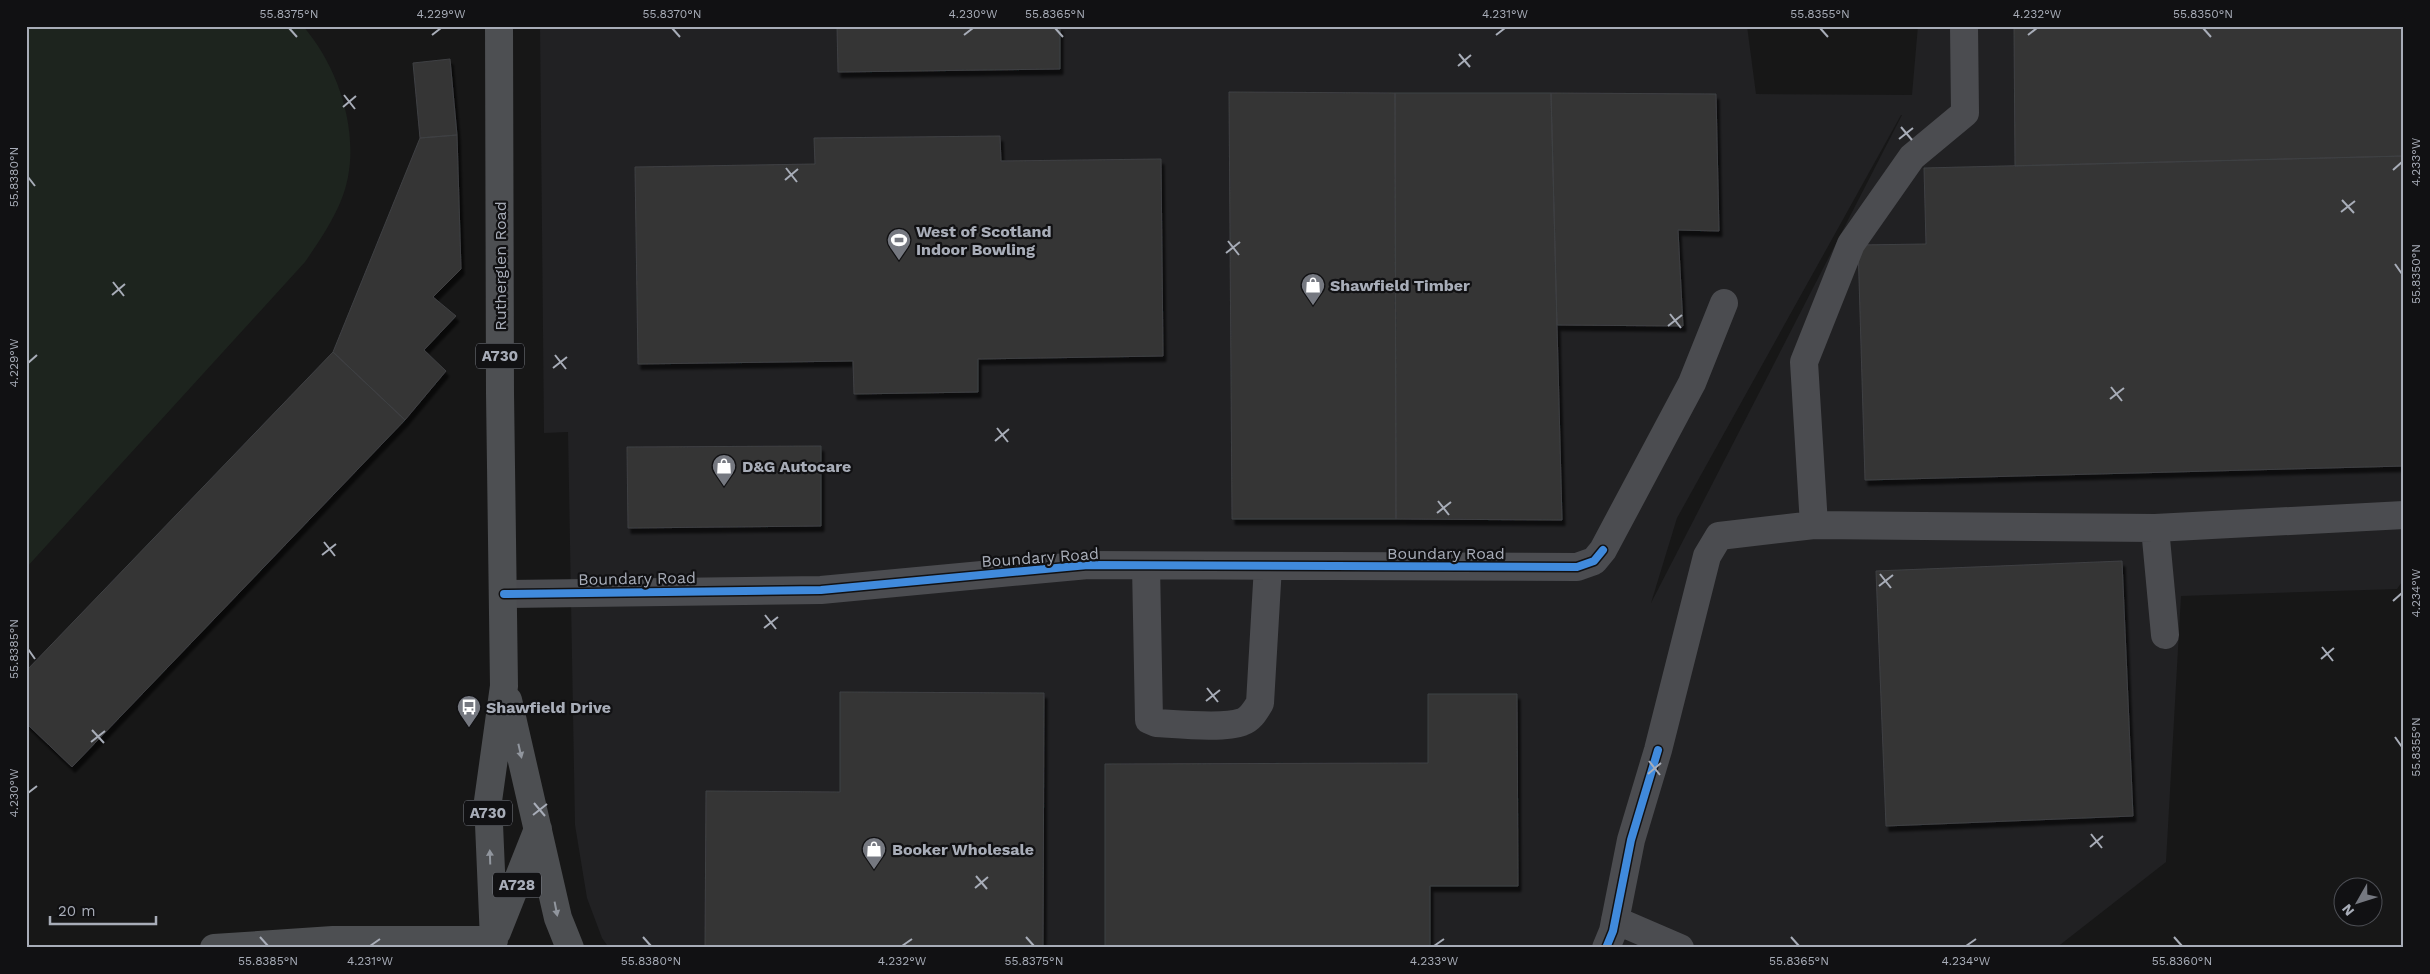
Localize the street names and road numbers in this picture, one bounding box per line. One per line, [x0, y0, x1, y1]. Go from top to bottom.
street label: Rutherglen Road [491, 201, 510, 331]
road number: A730 [476, 344, 524, 368]
street label: Boundary Road [981, 544, 1099, 571]
street label: Boundary Road [1387, 544, 1505, 563]
street label: Boundary Road [578, 568, 696, 589]
road number: A730 [464, 800, 512, 826]
road number: A728 [493, 872, 541, 898]

